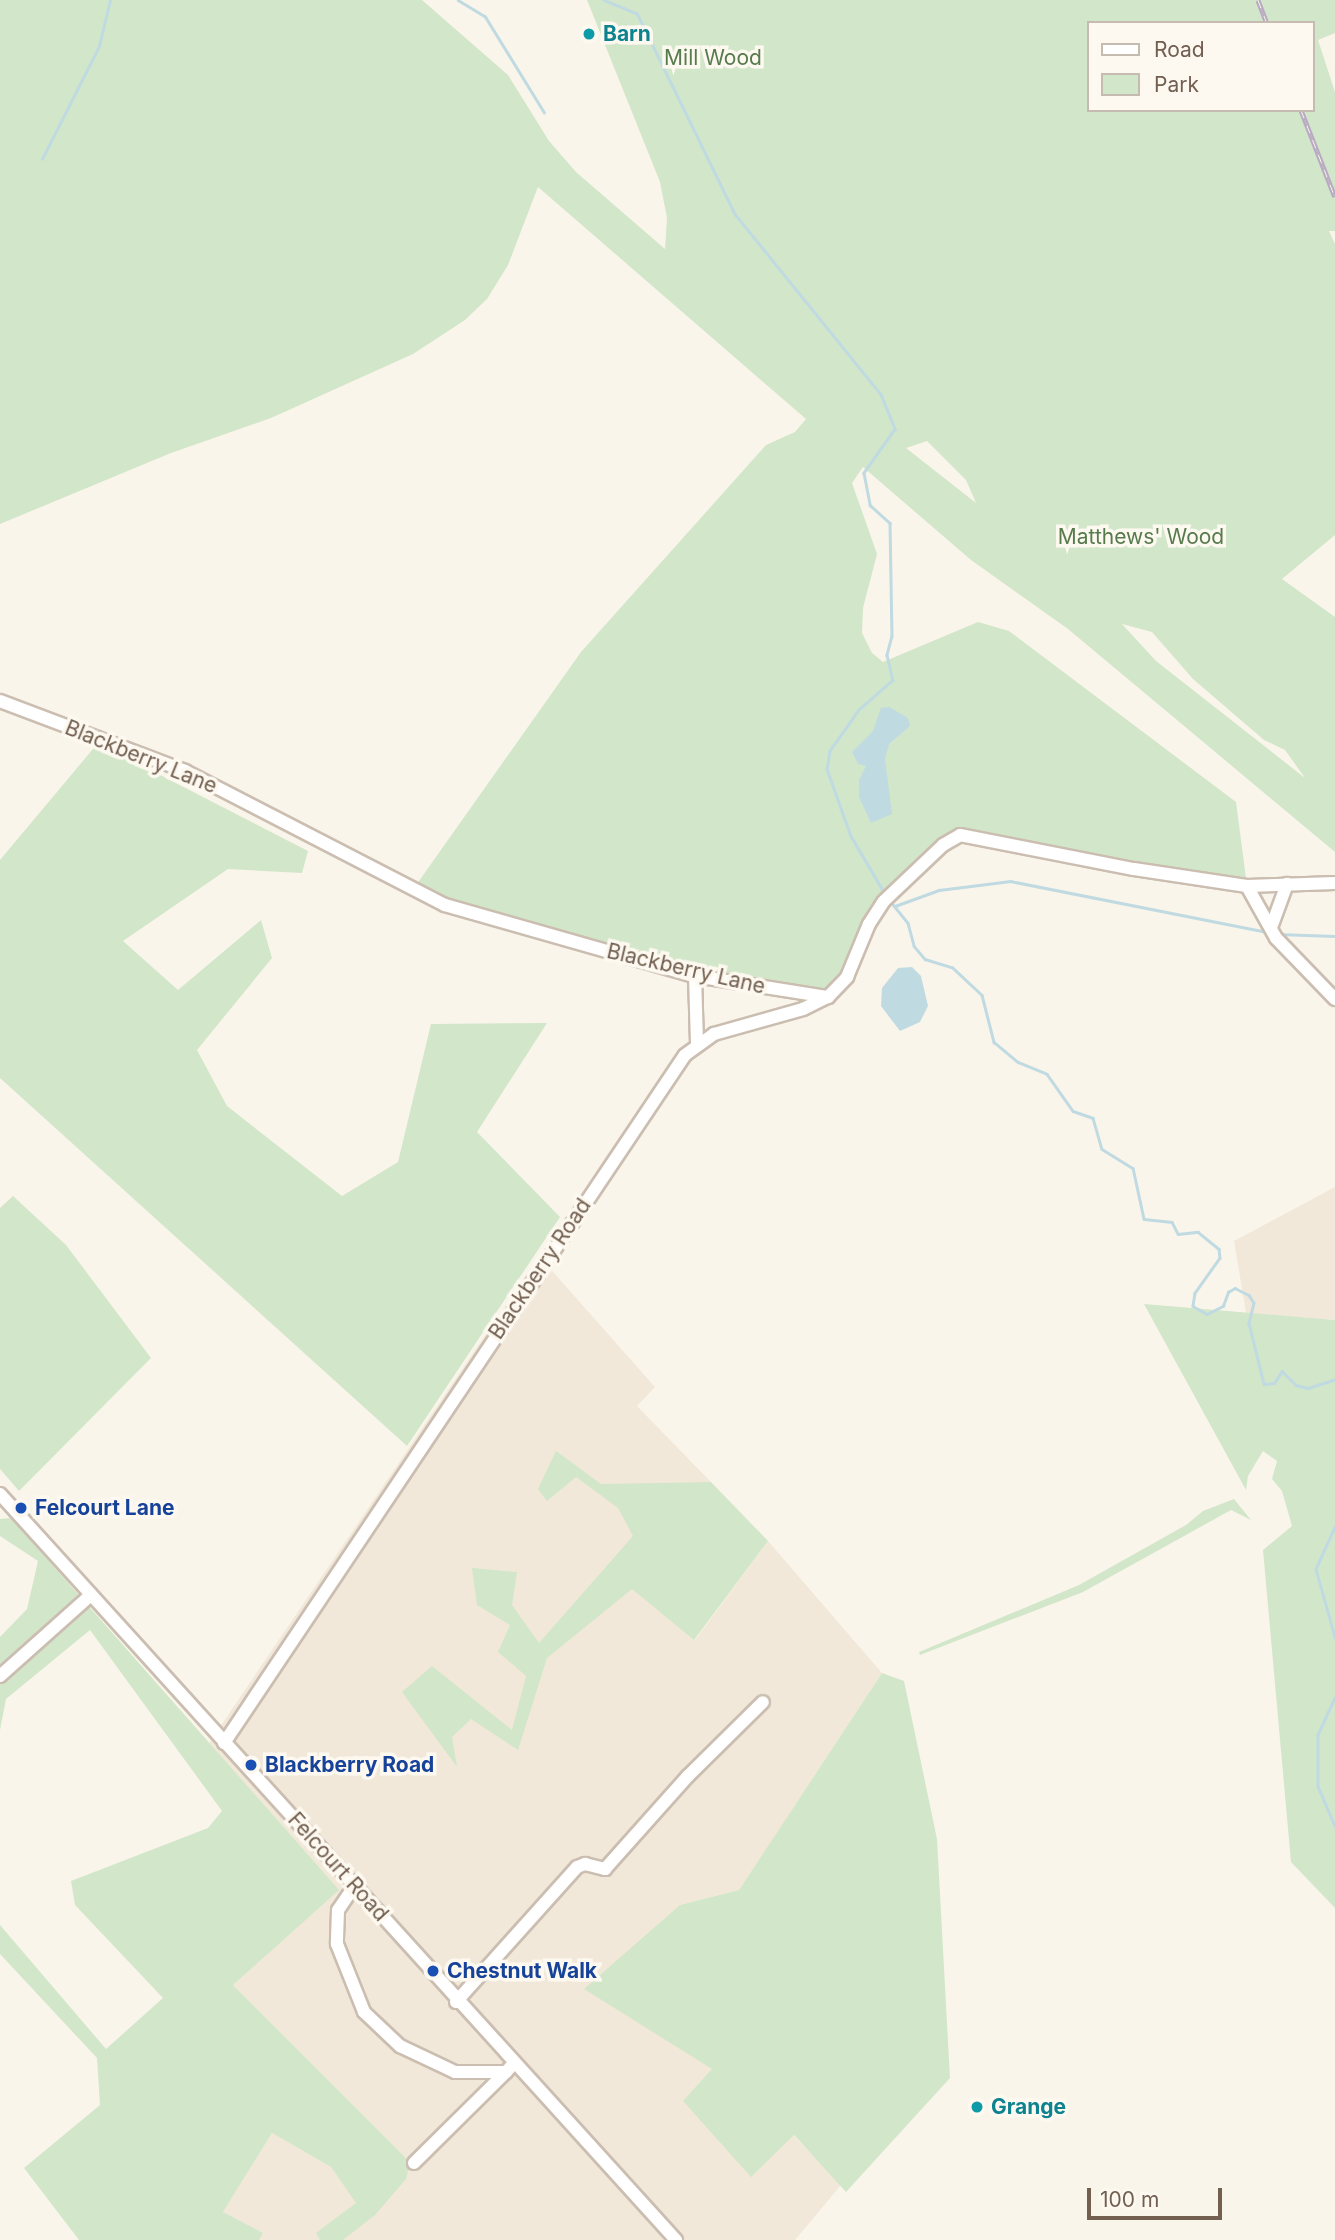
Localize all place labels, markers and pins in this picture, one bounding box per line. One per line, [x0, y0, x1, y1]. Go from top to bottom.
place label: Barn [603, 21, 651, 47]
marker: Barn [581, 26, 597, 42]
place label: Felcourt Lane [35, 1495, 175, 1521]
marker: Felcourt Lane [13, 1500, 29, 1516]
place label: Blackberry Road [265, 1752, 434, 1778]
marker: Blackberry Road [243, 1757, 259, 1773]
place label: Chestnut Walk [447, 1958, 597, 1984]
marker: Chestnut Walk [425, 1963, 441, 1979]
place label: Grange [991, 2094, 1066, 2120]
marker: Grange [969, 2099, 985, 2115]

